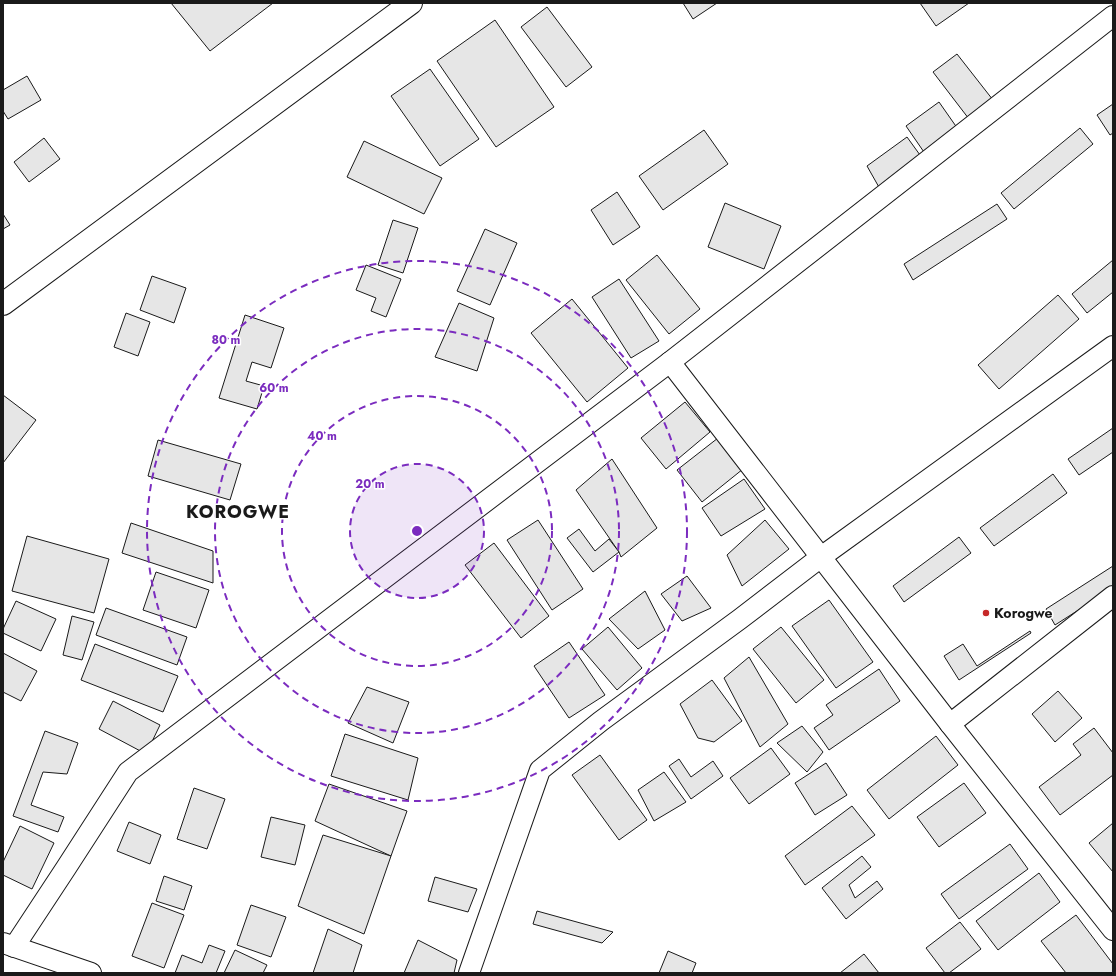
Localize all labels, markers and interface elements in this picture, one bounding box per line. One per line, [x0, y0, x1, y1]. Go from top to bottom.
text: 80 m [212, 331, 241, 349]
text: 60 m [259, 379, 289, 397]
text: 40 m [307, 427, 337, 445]
text: 20 m [355, 475, 385, 493]
district label: KOROGWE [186, 499, 290, 525]
centre of rings [410, 524, 424, 538]
place label: Korogwe [994, 603, 1052, 623]
marker: Korogwe [981, 608, 991, 618]

